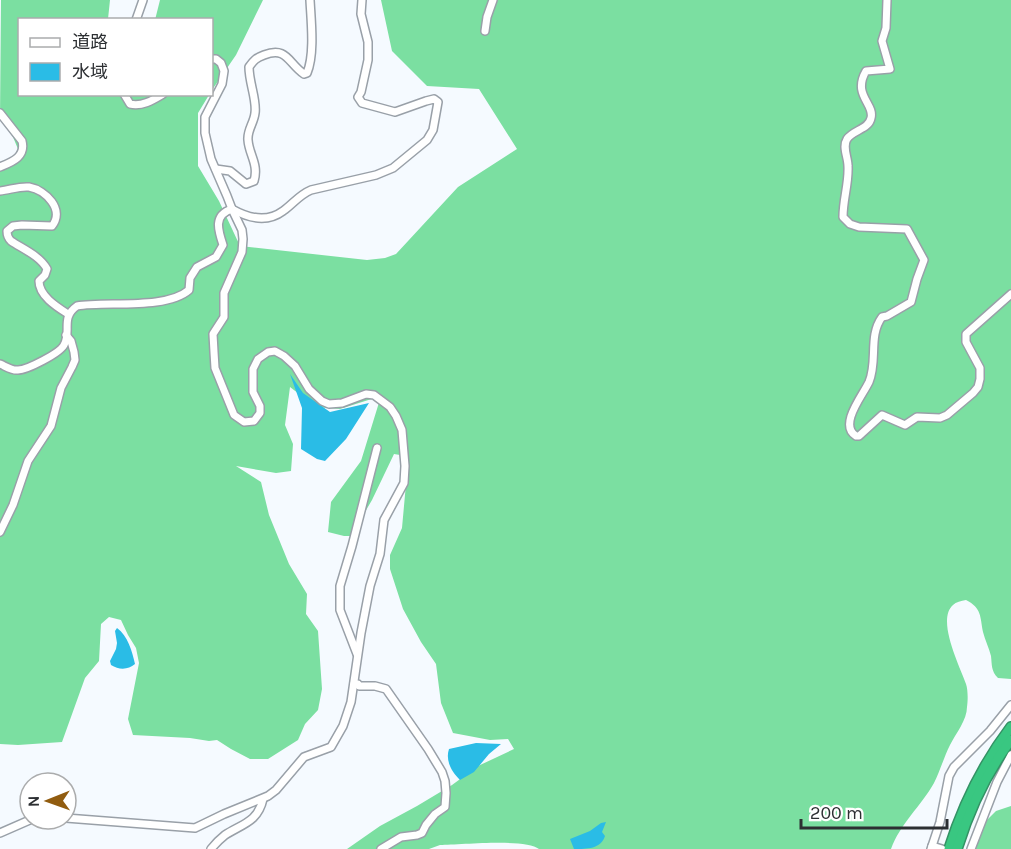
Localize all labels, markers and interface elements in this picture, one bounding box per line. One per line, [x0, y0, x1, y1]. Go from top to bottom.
legend [18, 18, 213, 96]
text: 道路 [72, 31, 108, 53]
text: 水域 [72, 61, 108, 83]
north arrow [18, 771, 78, 831]
scale bar [801, 792, 946, 830]
text: N [24, 795, 43, 807]
text: 200 m [810, 802, 863, 824]

